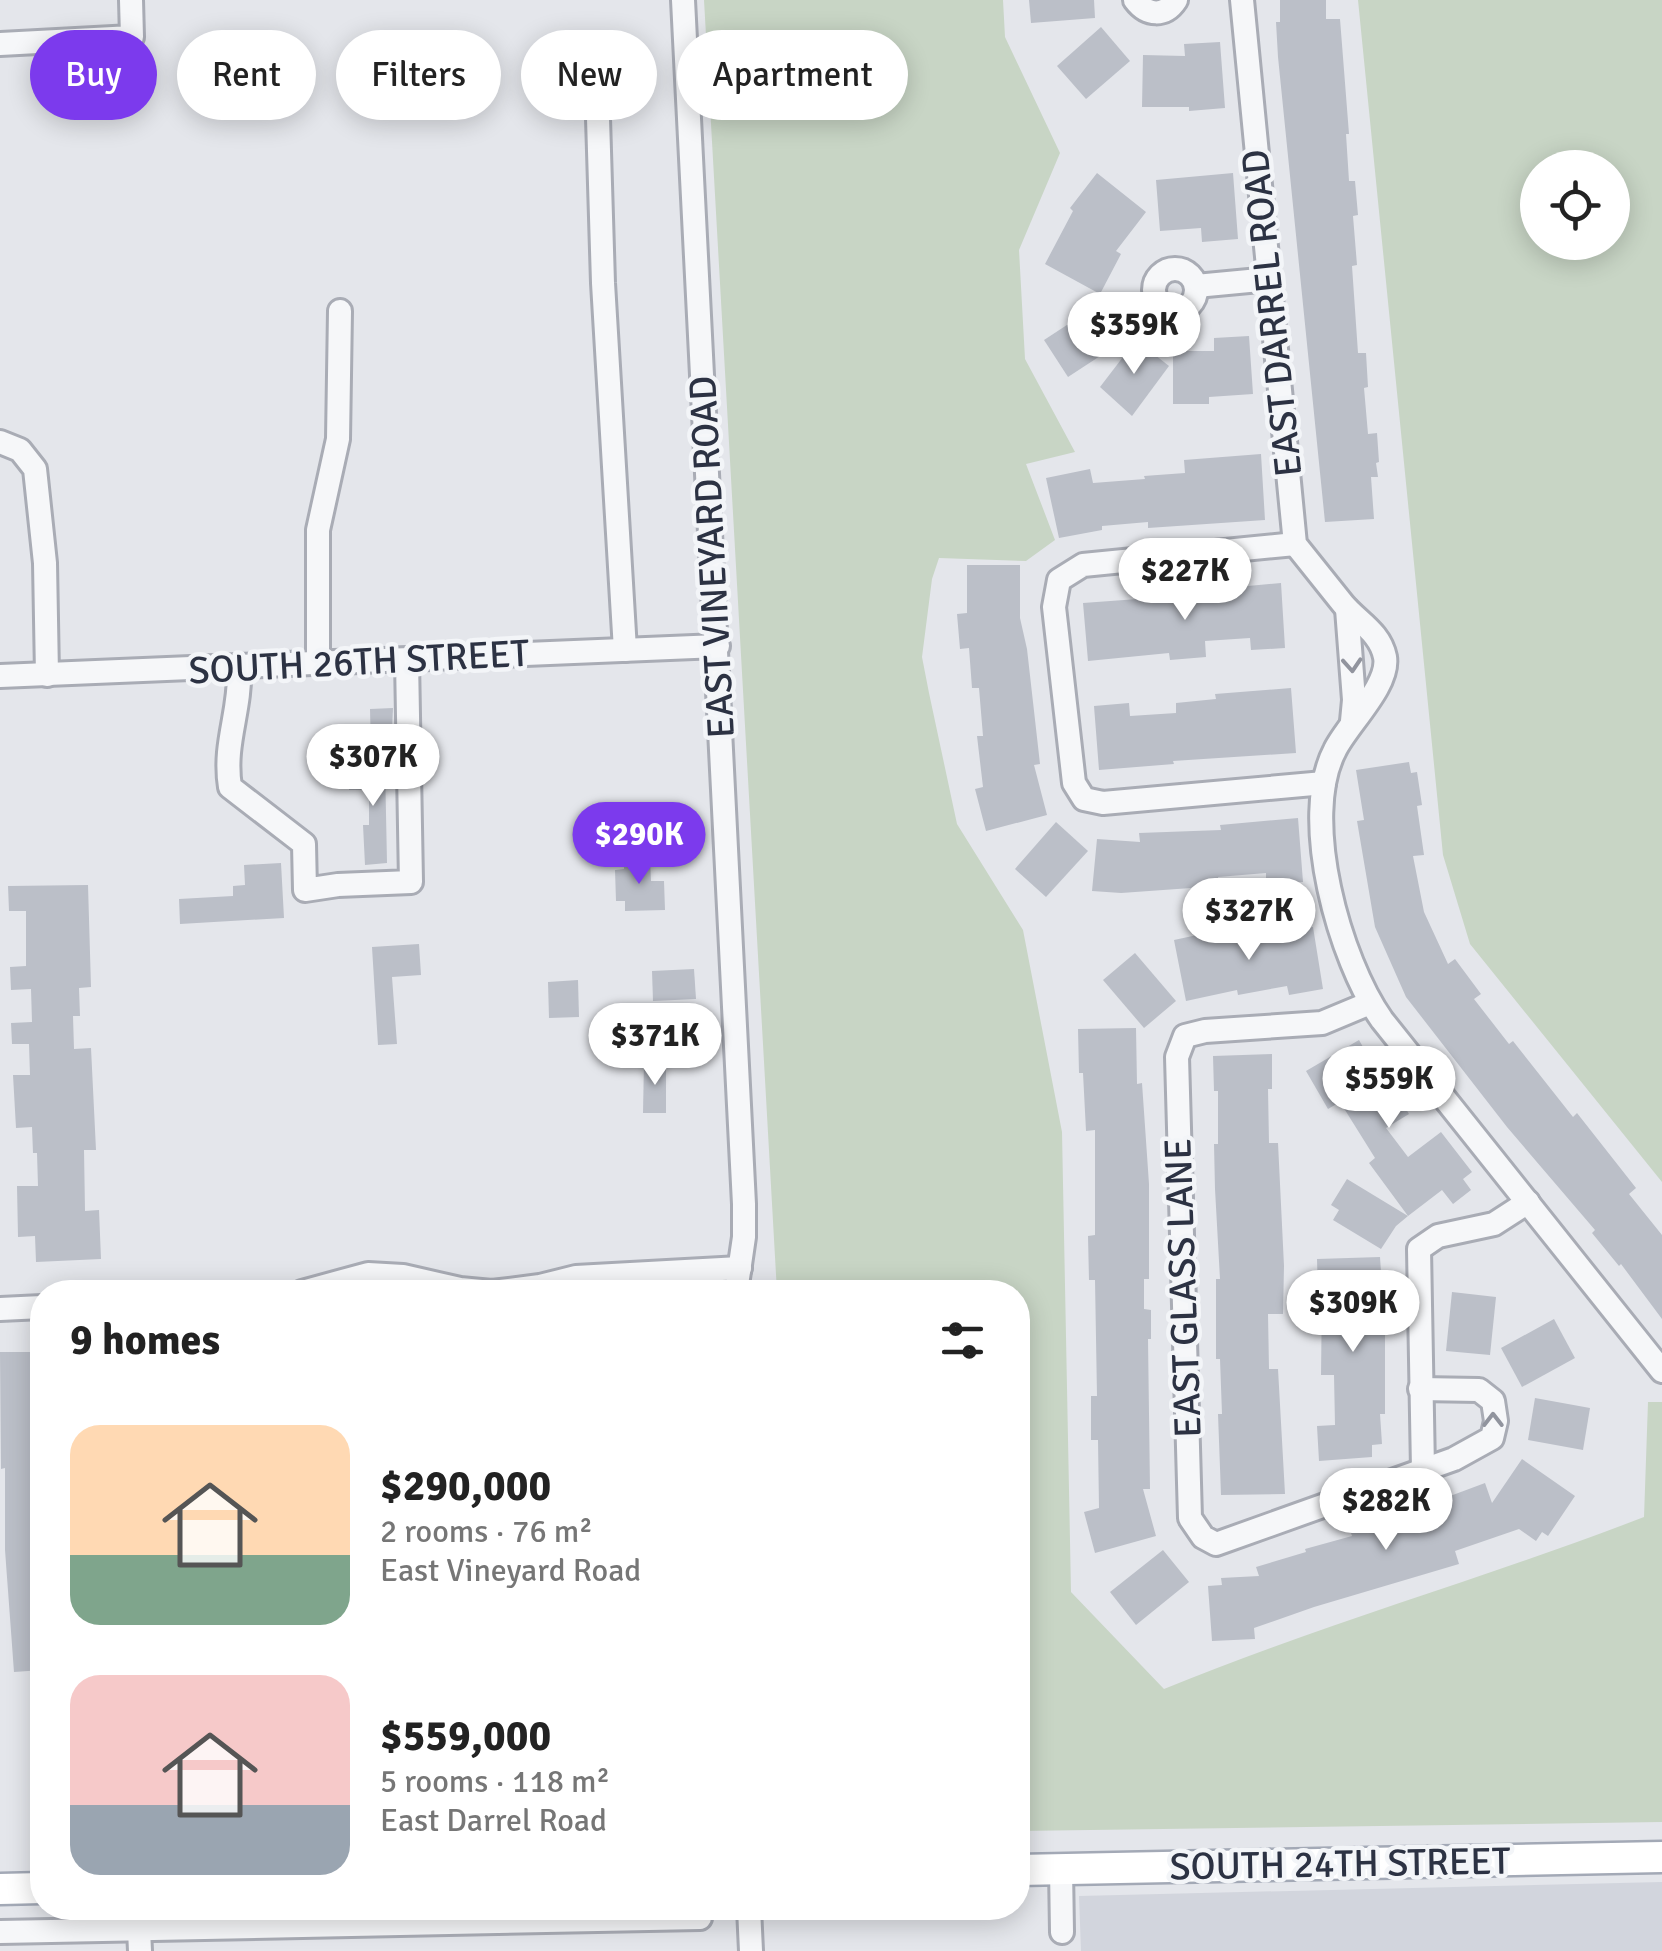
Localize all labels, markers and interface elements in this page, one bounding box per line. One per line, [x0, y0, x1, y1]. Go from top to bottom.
chip: Buy [30, 30, 157, 120]
chip: Rent [177, 30, 316, 120]
chip: Filters [336, 30, 501, 120]
chip: New [521, 30, 657, 120]
chip: Apartment [677, 30, 908, 120]
street label: EAST DARREL ROAD [1231, 147, 1313, 479]
map controls [1520, 150, 1630, 260]
button: locate [1520, 150, 1630, 260]
pin: $359K [1064, 292, 1204, 377]
text: $359K [1090, 305, 1178, 344]
street label: EAST VINEYARD ROAD [679, 375, 745, 739]
pin: $227K [1115, 538, 1255, 623]
text: $227K [1141, 551, 1229, 590]
street label: SOUTH 26TH STREET [187, 630, 531, 694]
one-way arrow [1341, 657, 1362, 673]
pin: $307K [303, 724, 443, 809]
text: $307K [329, 737, 417, 776]
pin: $290K [569, 802, 709, 887]
text: $290K [595, 815, 683, 854]
pin: $327K [1179, 878, 1319, 963]
text: $327K [1205, 891, 1293, 930]
pin: $371K [585, 1003, 725, 1088]
text: $371K [611, 1016, 699, 1055]
pin: $559K [1319, 1046, 1459, 1131]
text: $559K [1345, 1059, 1433, 1098]
street label: EAST GLASS LANE [1154, 1137, 1212, 1439]
pin: $309K [1283, 1270, 1423, 1355]
text: $309K [1309, 1283, 1397, 1322]
icon: filters [935, 1313, 990, 1368]
text: 9 homes [70, 1315, 220, 1366]
one-way arrow [1482, 1411, 1504, 1426]
text: $290,000 [380, 1461, 551, 1512]
icon: home [150, 1465, 270, 1585]
pin: $282K [1316, 1468, 1456, 1553]
text: $282K [1342, 1481, 1430, 1520]
text: 2 rooms · 76 m² [380, 1512, 593, 1551]
text: East Vineyard Road [380, 1551, 641, 1590]
text: $559,000 [380, 1711, 551, 1762]
icon: home [150, 1715, 270, 1835]
text: 5 rooms · 118 m² [380, 1762, 610, 1801]
text: East Darrel Road [380, 1801, 607, 1840]
street label: SOUTH 24TH STREET [1169, 1838, 1511, 1890]

